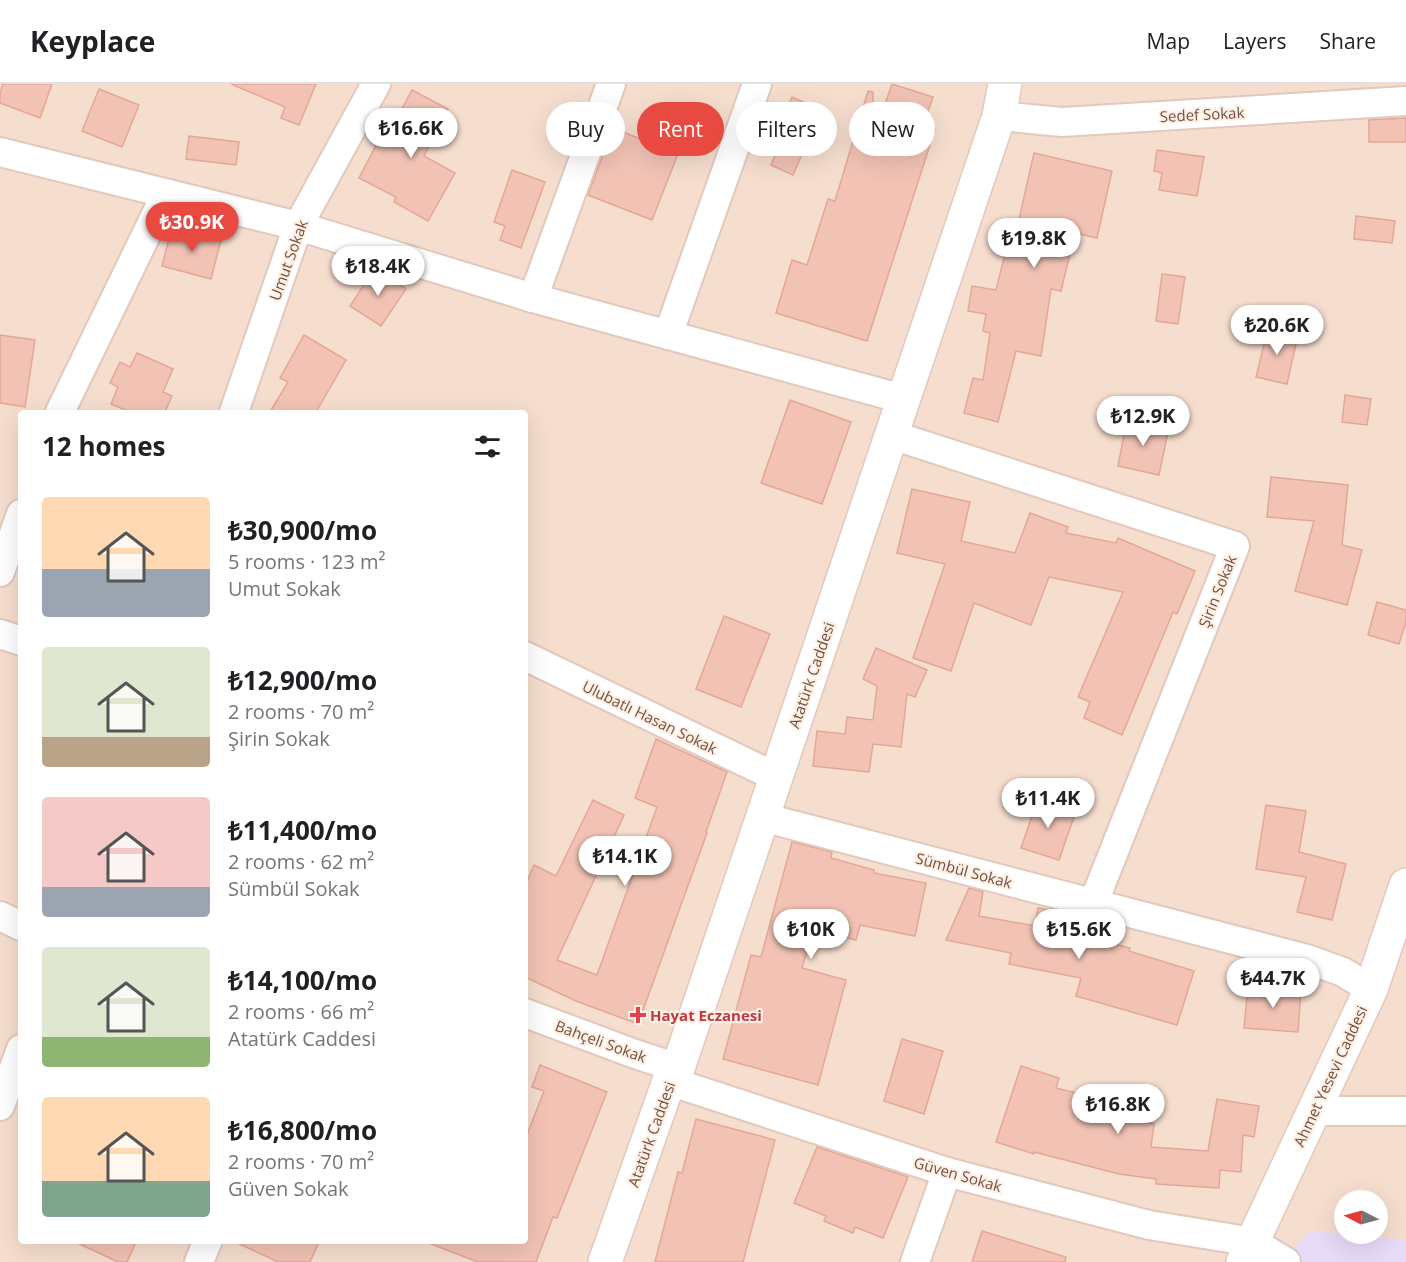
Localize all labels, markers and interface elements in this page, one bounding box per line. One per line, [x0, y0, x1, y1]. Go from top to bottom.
text: Keyplace [30, 22, 155, 60]
text: Map [1147, 27, 1190, 55]
text: Layers [1223, 27, 1287, 55]
text: Share [1320, 27, 1376, 55]
chip: Buy [546, 102, 625, 156]
chip: Rent [637, 102, 724, 156]
chip: Filters [736, 102, 837, 156]
chip: New [849, 102, 935, 156]
street label: Sedef Sokak [1159, 102, 1245, 126]
pin: ₺16.6K [362, 108, 460, 159]
text: ₺16.6K [379, 114, 443, 141]
pin: ₺30.9K [143, 202, 241, 253]
text: ₺30.9K [160, 208, 224, 235]
street label: Umut Sokak [264, 217, 312, 303]
pin: ₺19.8K [985, 218, 1083, 269]
text: ₺19.8K [1002, 224, 1066, 251]
pin: ₺18.4K [329, 246, 427, 297]
text: ₺18.4K [346, 252, 410, 279]
pin: ₺20.6K [1228, 305, 1326, 356]
text: ₺20.6K [1245, 311, 1309, 338]
pin: ₺12.9K [1094, 396, 1192, 447]
text: ₺12.9K [1111, 402, 1175, 429]
text: 12 homes [42, 428, 166, 464]
icon: filters [471, 430, 504, 463]
text: ₺30,900/mo [228, 512, 377, 548]
icon: home [90, 521, 162, 593]
text: 5 rooms · 123 m² [228, 548, 386, 575]
street label: Şirin Sokak [1193, 552, 1241, 630]
text: Umut Sokak [228, 575, 341, 602]
street label: Atatürk Caddesi [783, 619, 839, 731]
text: ₺12,900/mo [228, 662, 377, 698]
icon: home [90, 671, 162, 743]
street label: Ulubatlı Hasan Sokak [579, 676, 721, 758]
text: 2 rooms · 70 m² [228, 698, 374, 725]
text: Şirin Sokak [228, 725, 330, 752]
pin: ₺11.4K [999, 778, 1097, 829]
text: ₺11.4K [1016, 784, 1080, 811]
text: ₺11,400/mo [228, 812, 377, 848]
icon: home [90, 821, 162, 893]
pin: ₺14.1K [576, 836, 674, 887]
text: ₺14.1K [593, 842, 657, 869]
text: 2 rooms · 62 m² [228, 848, 374, 875]
street label: Sümbül Sokak [914, 848, 1014, 892]
text: Sümbül Sokak [228, 875, 360, 902]
pin: ₺10K [775, 909, 847, 960]
pin: ₺15.6K [1030, 909, 1128, 960]
text: ₺10K [787, 915, 835, 942]
text: ₺15.6K [1047, 915, 1111, 942]
pin: ₺44.7K [1224, 958, 1322, 1009]
text: ₺14,100/mo [228, 962, 377, 998]
text: ₺44.7K [1241, 964, 1305, 991]
icon: home [90, 971, 162, 1043]
text: 2 rooms · 66 m² [228, 998, 374, 1025]
street label: Ahmet Yesevi Caddesi [1289, 1002, 1371, 1150]
place label: Hayat Eczanesi [650, 1005, 762, 1025]
marker: Hayat Eczanesi [631, 1008, 645, 1022]
street label: Bahçeli Sokak [553, 1015, 649, 1067]
text: Atatürk Caddesi [228, 1025, 376, 1052]
street label: Atatürk Caddesi [623, 1078, 679, 1190]
pin: ₺16.8K [1069, 1084, 1167, 1135]
text: ₺16.8K [1086, 1090, 1150, 1117]
text: ₺16,800/mo [228, 1112, 377, 1148]
icon: home [90, 1121, 162, 1193]
text: 2 rooms · 70 m² [228, 1148, 374, 1175]
street label: Güven Sokak [912, 1152, 1004, 1196]
text: Güven Sokak [228, 1175, 349, 1202]
north arrow [1334, 1190, 1388, 1244]
map controls [1334, 1190, 1388, 1244]

